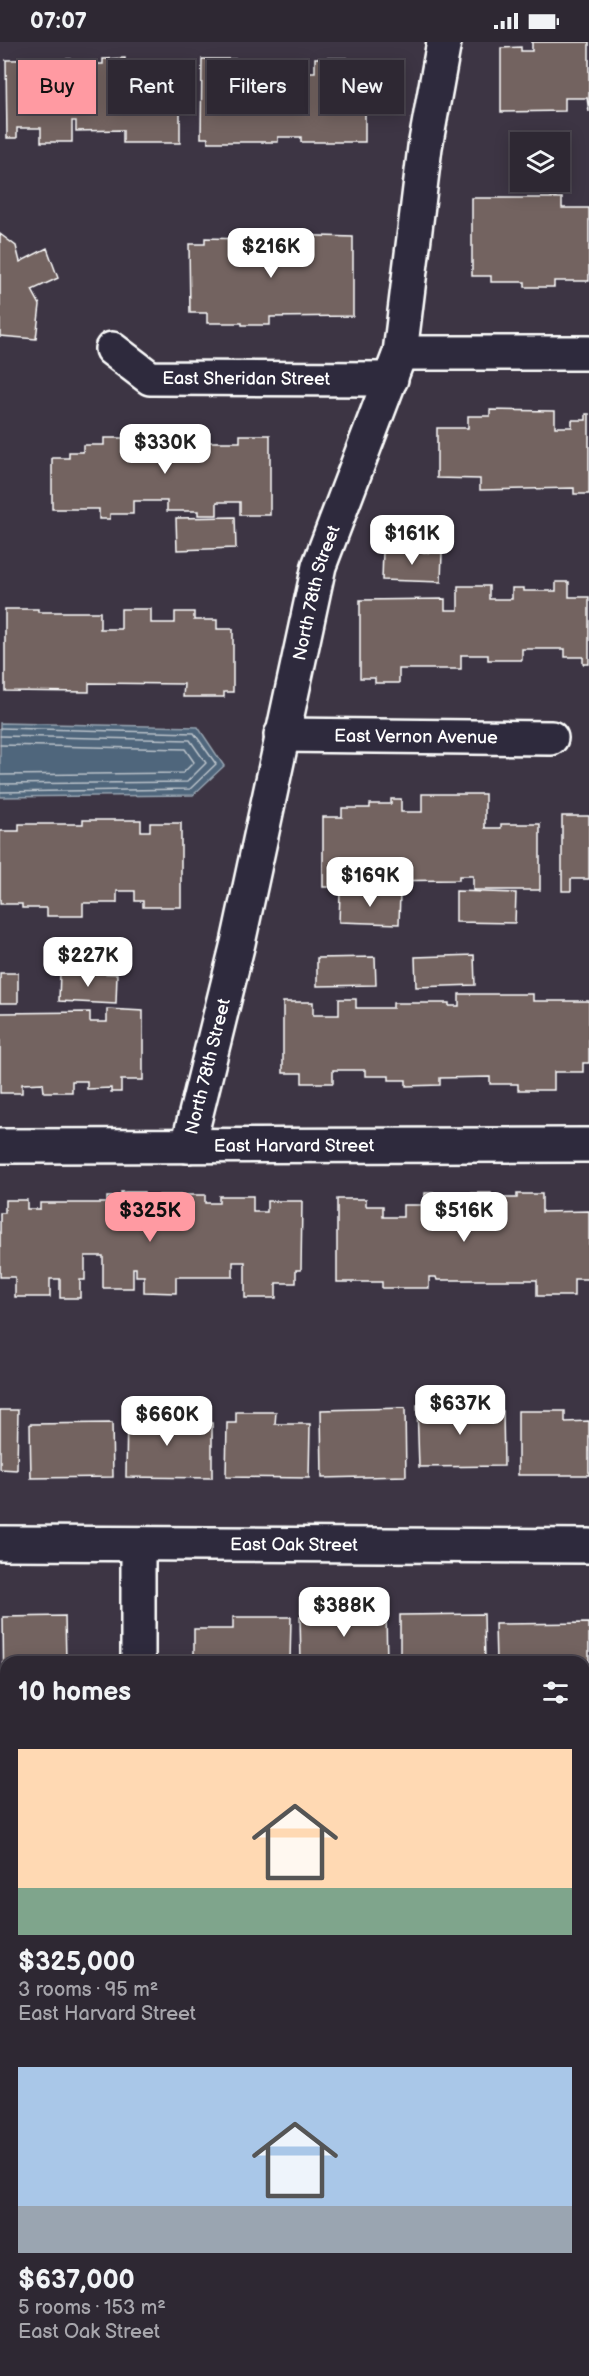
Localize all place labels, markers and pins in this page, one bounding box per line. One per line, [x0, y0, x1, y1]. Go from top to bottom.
pin: $216K [229, 228, 313, 279]
pin: $330K [123, 424, 207, 475]
pin: $161K [370, 515, 454, 566]
pin: $169K [328, 857, 412, 908]
pin: $227K [46, 937, 130, 988]
pin: $325K [108, 1192, 192, 1243]
pin: $516K [422, 1192, 506, 1243]
pin: $637K [418, 1385, 502, 1436]
pin: $660K [125, 1396, 209, 1447]
pin: $388K [302, 1587, 386, 1638]

